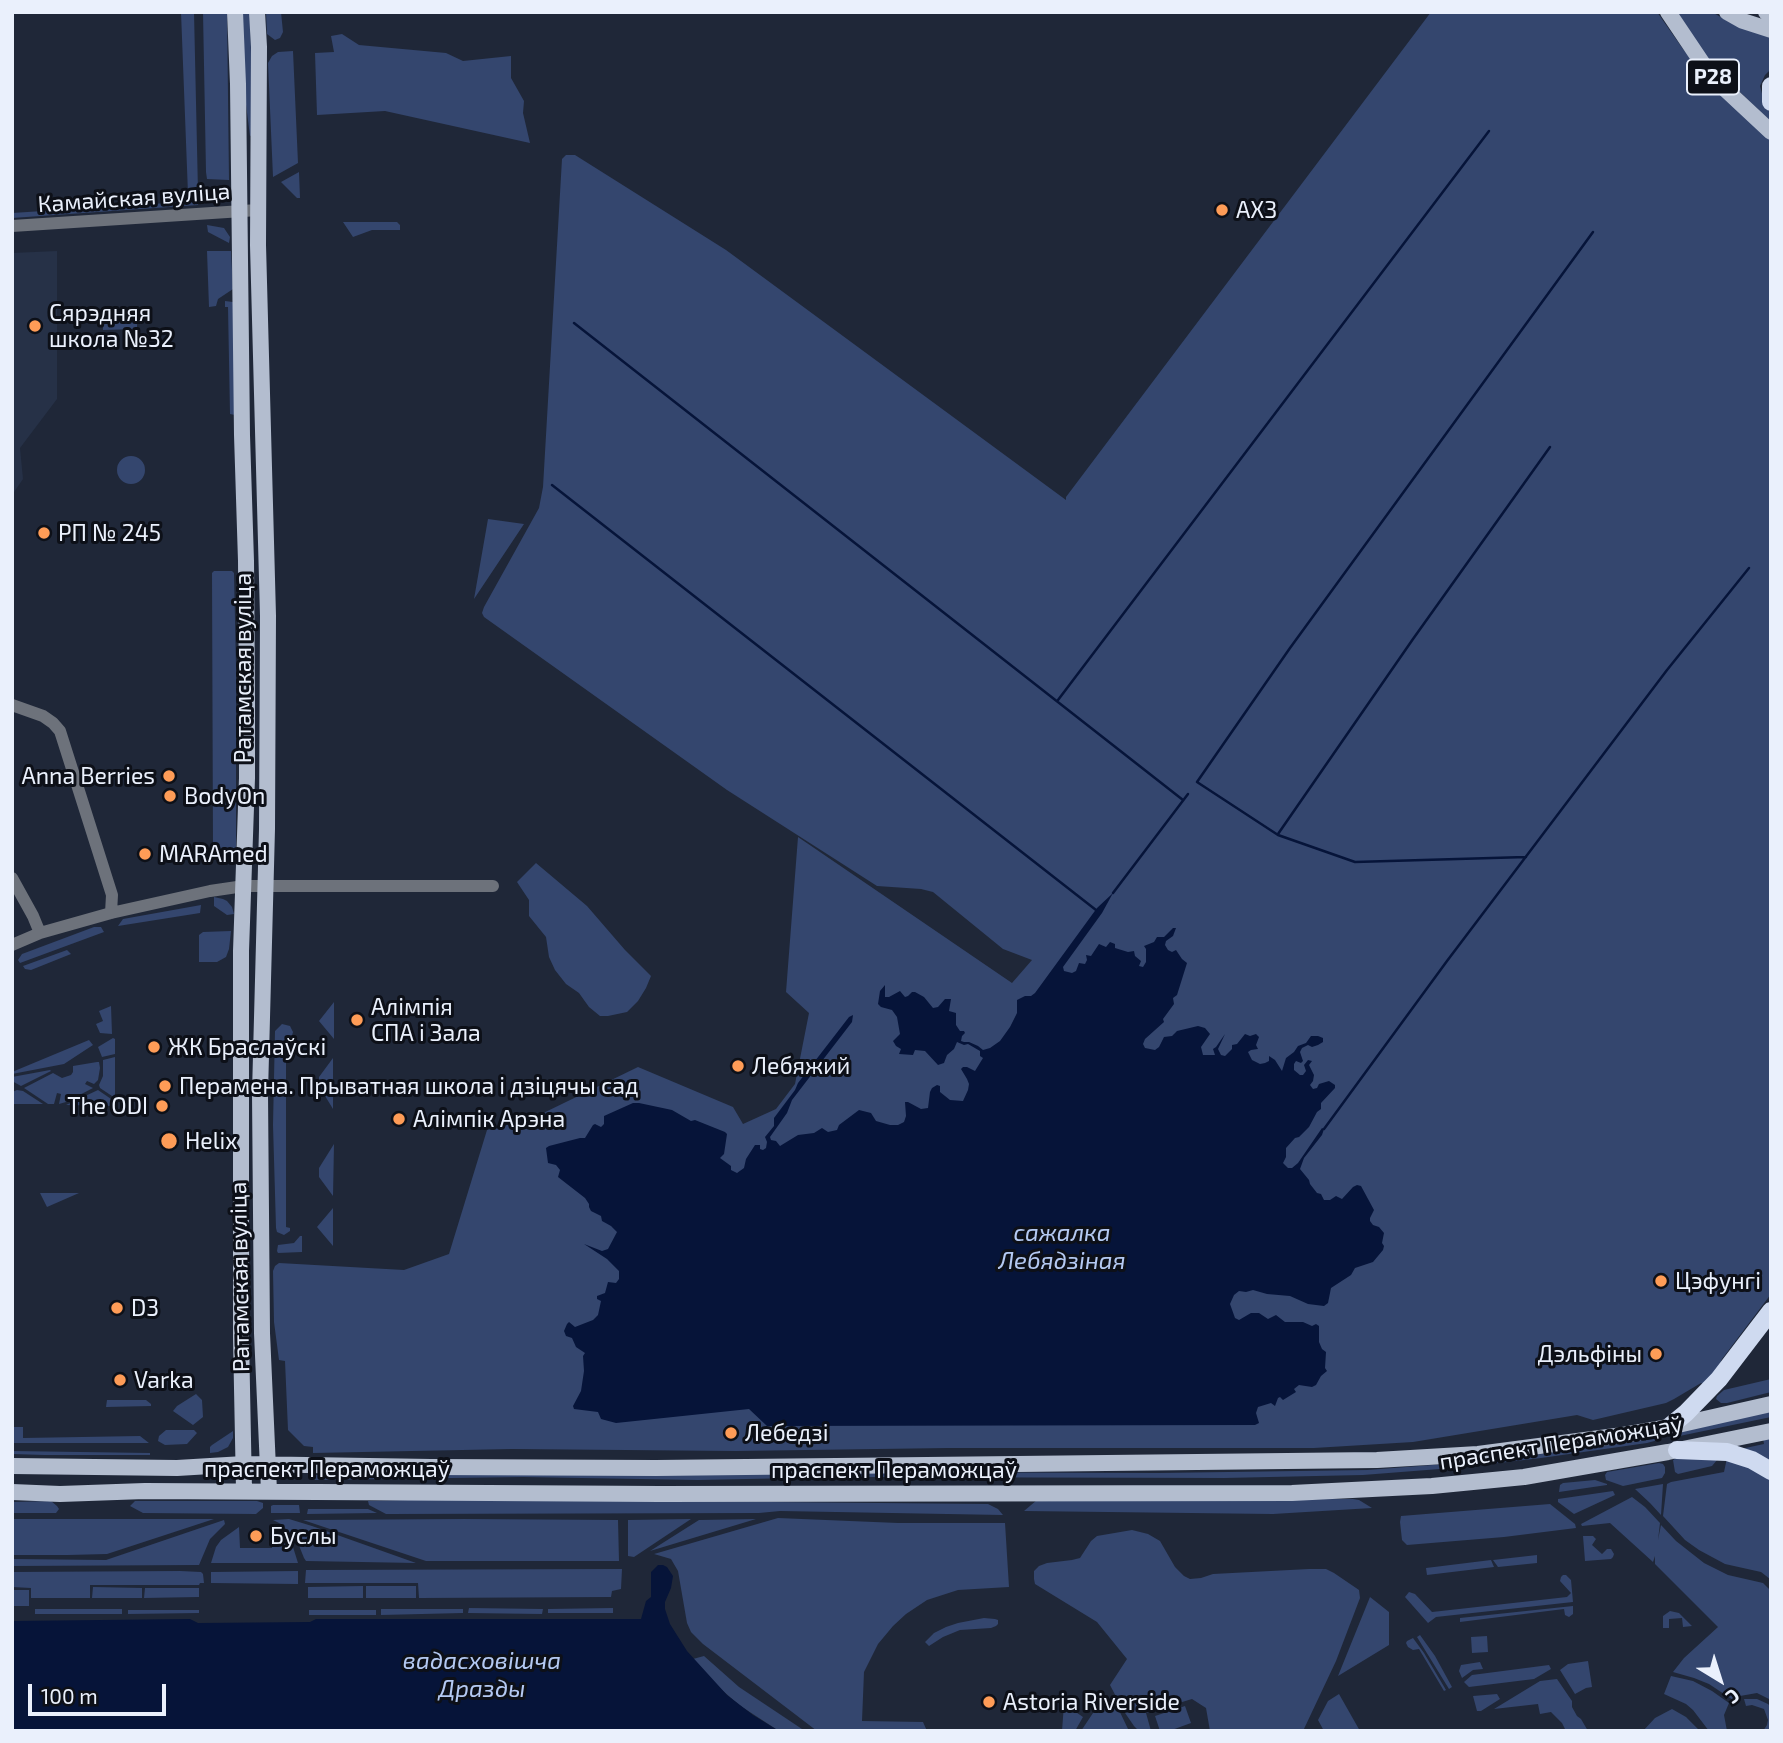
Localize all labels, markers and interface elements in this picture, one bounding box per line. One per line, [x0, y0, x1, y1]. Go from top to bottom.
road number: Р28 [1687, 60, 1739, 94]
street label: Камайская вуліца [37, 178, 231, 218]
place label: АХЗ [1236, 196, 1277, 224]
marker: АХЗ [1214, 202, 1230, 218]
place label: Сярэдняя школа №32 [49, 299, 174, 353]
marker: Сярэдняя школа №32 [27, 318, 43, 334]
place label: РП № 245 [58, 519, 161, 547]
marker: РП № 245 [36, 525, 52, 541]
street label: Ратамская вуліца [229, 573, 257, 763]
place label: Anna Berries [21, 762, 155, 790]
marker: Anna Berries [161, 768, 177, 784]
place label: BodyOn [184, 782, 265, 810]
marker: BodyOn [162, 788, 178, 804]
place label: MARAmed [159, 840, 268, 868]
marker: MARAmed [137, 846, 153, 862]
place label: Алімпія СПА і Зала [371, 993, 481, 1047]
marker: Алімпія СПА і Зала [349, 1012, 365, 1028]
place label: ЖК Браслаўскі [168, 1033, 326, 1061]
marker: ЖК Браслаўскі [146, 1039, 162, 1055]
place label: Лебяжий [752, 1052, 850, 1080]
marker: Лебяжий [730, 1058, 746, 1074]
place label: Перамена. Прыватная школа і дзіцячы сад [179, 1072, 638, 1100]
marker: Перамена. Прыватная школа і дзіцячы сад [157, 1078, 173, 1094]
place label: The ODI [67, 1092, 148, 1120]
marker: The ODI [154, 1098, 170, 1114]
place label: Алімпік Арэна [413, 1105, 565, 1133]
marker: Алімпік Арэна [391, 1111, 407, 1127]
place label: Helix [185, 1127, 237, 1155]
marker: Helix [159, 1131, 179, 1151]
street label: Ратамская вуліца [225, 1182, 255, 1372]
water label: сажалка Лебядзіная [998, 1219, 1126, 1275]
place label: Цэфунгі [1675, 1267, 1761, 1295]
marker: Цэфунгі [1653, 1273, 1669, 1289]
place label: D3 [131, 1294, 159, 1322]
marker: D3 [109, 1300, 125, 1316]
place label: Дэльфіны [1538, 1340, 1642, 1368]
marker: Дэльфіны [1648, 1346, 1664, 1362]
place label: Varka [134, 1366, 194, 1394]
marker: Varka [112, 1372, 128, 1388]
street label: праспект Пераможцаў [1437, 1410, 1685, 1476]
place label: Лебедзі [745, 1419, 829, 1447]
marker: Лебедзі [723, 1425, 739, 1441]
street label: праспект Пераможцаў [204, 1455, 450, 1483]
street label: праспект Пераможцаў [771, 1456, 1017, 1484]
place label: Буслы [270, 1522, 337, 1550]
marker: Буслы [248, 1528, 264, 1544]
north arrow [1685, 1645, 1755, 1715]
water label: вадасховішча Дразды [403, 1647, 561, 1703]
scale bar [32, 1670, 170, 1714]
text: 100 m [41, 1683, 98, 1708]
text: С [1722, 1684, 1745, 1709]
place label: Astoria Riverside [1003, 1688, 1180, 1716]
marker: Astoria Riverside [981, 1694, 997, 1710]

